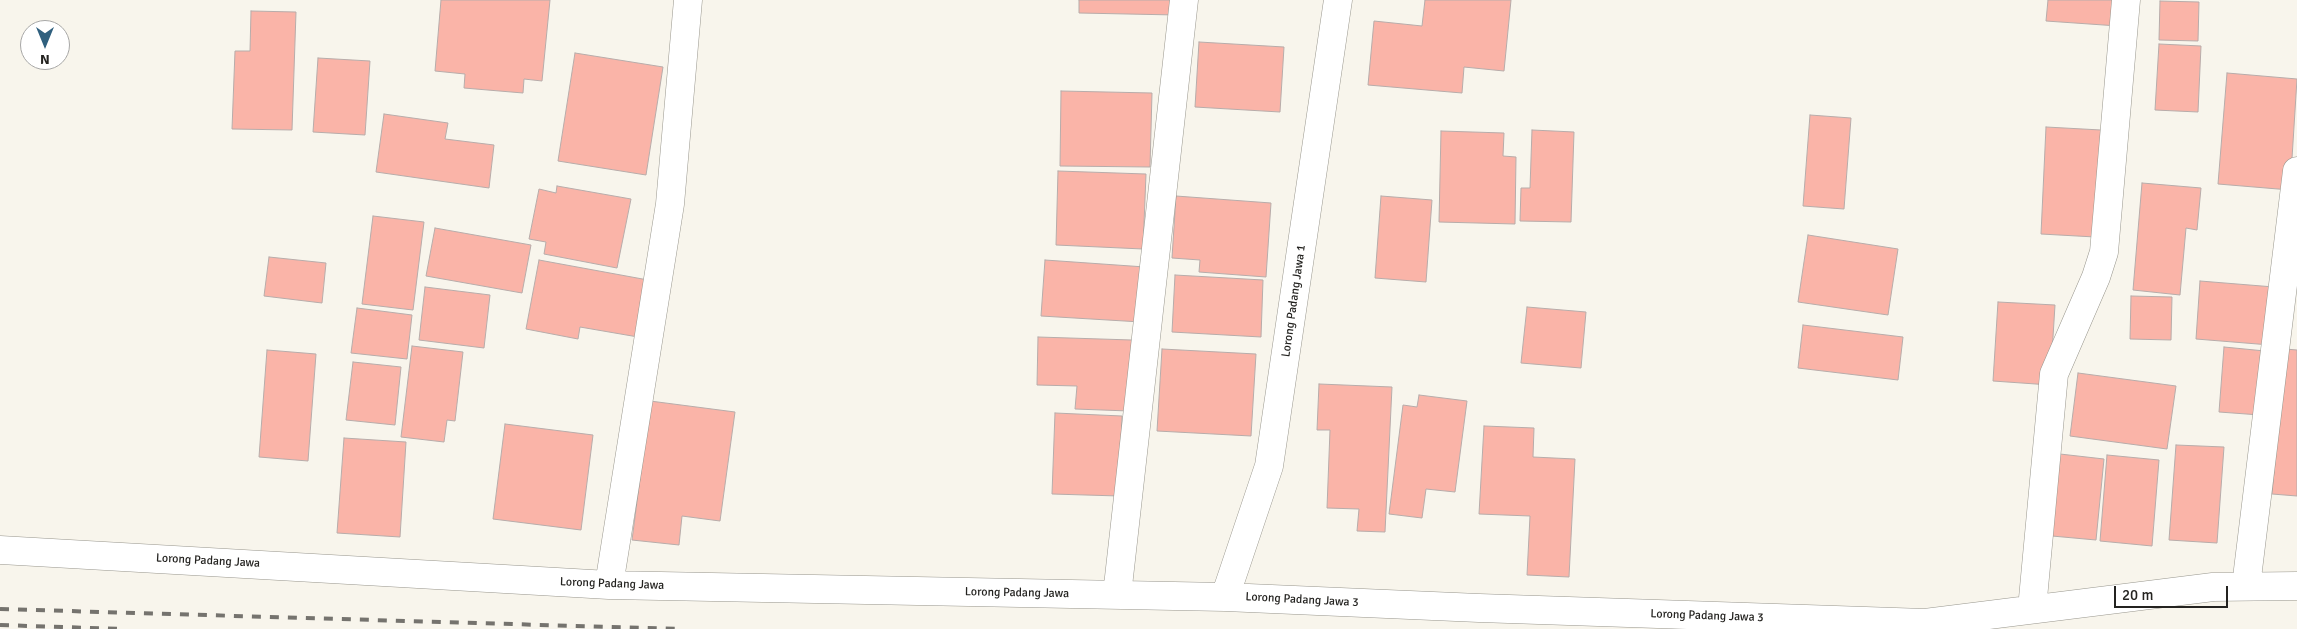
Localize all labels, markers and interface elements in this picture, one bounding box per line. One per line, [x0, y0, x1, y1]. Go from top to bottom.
north arrow [20, 20, 70, 70]
text: N [40, 51, 50, 68]
street label: Lorong Padang Jawa 1 [1279, 244, 1309, 358]
street label: Lorong Padang Jawa [156, 551, 260, 571]
street label: Lorong Padang Jawa [560, 575, 664, 593]
scale bar [2117, 576, 2231, 608]
street label: Lorong Padang Jawa [965, 585, 1069, 601]
text: 20 m [2122, 586, 2153, 604]
street label: Lorong Padang Jawa 3 [1245, 590, 1359, 610]
street label: Lorong Padang Jawa 3 [1650, 607, 1764, 625]

